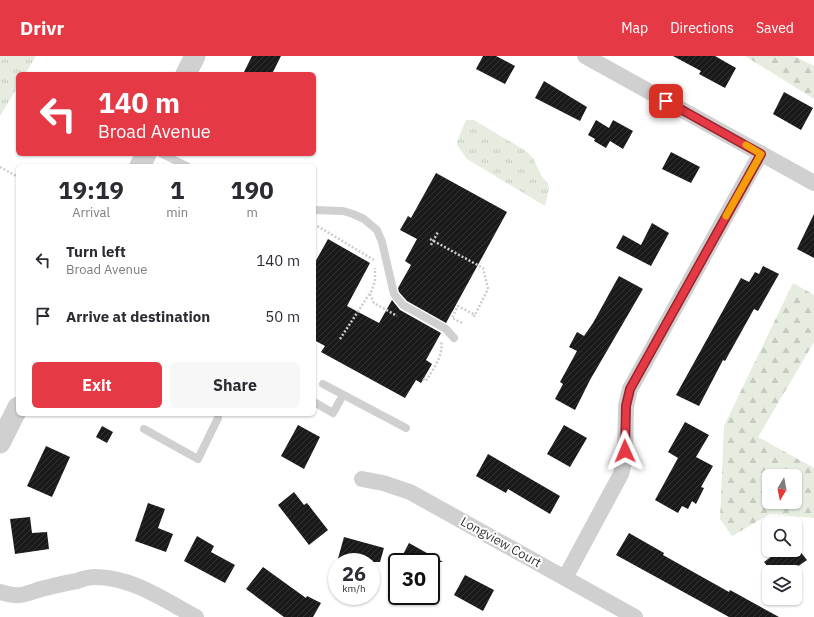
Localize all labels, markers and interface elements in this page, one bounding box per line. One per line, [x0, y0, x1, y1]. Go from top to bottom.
text: Drivr [20, 16, 64, 40]
text: Map [621, 19, 648, 37]
text: Directions [670, 19, 734, 37]
text: Saved [756, 19, 794, 37]
text: 140 m [98, 84, 180, 121]
pin [649, 84, 683, 118]
icon: left [32, 88, 84, 140]
icon: arrive [655, 90, 677, 112]
text: Broad Avenue [98, 120, 211, 143]
text: 19:19 [58, 174, 124, 206]
text: 1 [170, 174, 184, 206]
text: 190 [230, 174, 274, 206]
text: Arrival [72, 204, 110, 221]
text: min [166, 204, 188, 221]
text: m [246, 204, 258, 221]
text: Turn left [66, 242, 126, 261]
icon: left [32, 249, 54, 271]
text: 140 m [256, 251, 300, 270]
text: Broad Avenue [66, 261, 147, 278]
icon: arrive [32, 305, 54, 327]
text: Arrive at destination [66, 307, 210, 326]
text: 50 m [265, 307, 300, 326]
button: Exit [32, 362, 162, 408]
button: Share [170, 362, 300, 408]
position arrow [604, 430, 646, 472]
north arrow [762, 469, 802, 509]
map controls [762, 469, 802, 605]
street label: Longview Court [458, 513, 544, 571]
button: search [762, 517, 802, 557]
speed limit sign: 30 [388, 553, 440, 605]
text: 26 [342, 560, 366, 587]
button: layers [762, 565, 802, 605]
text: km/h [342, 582, 366, 595]

